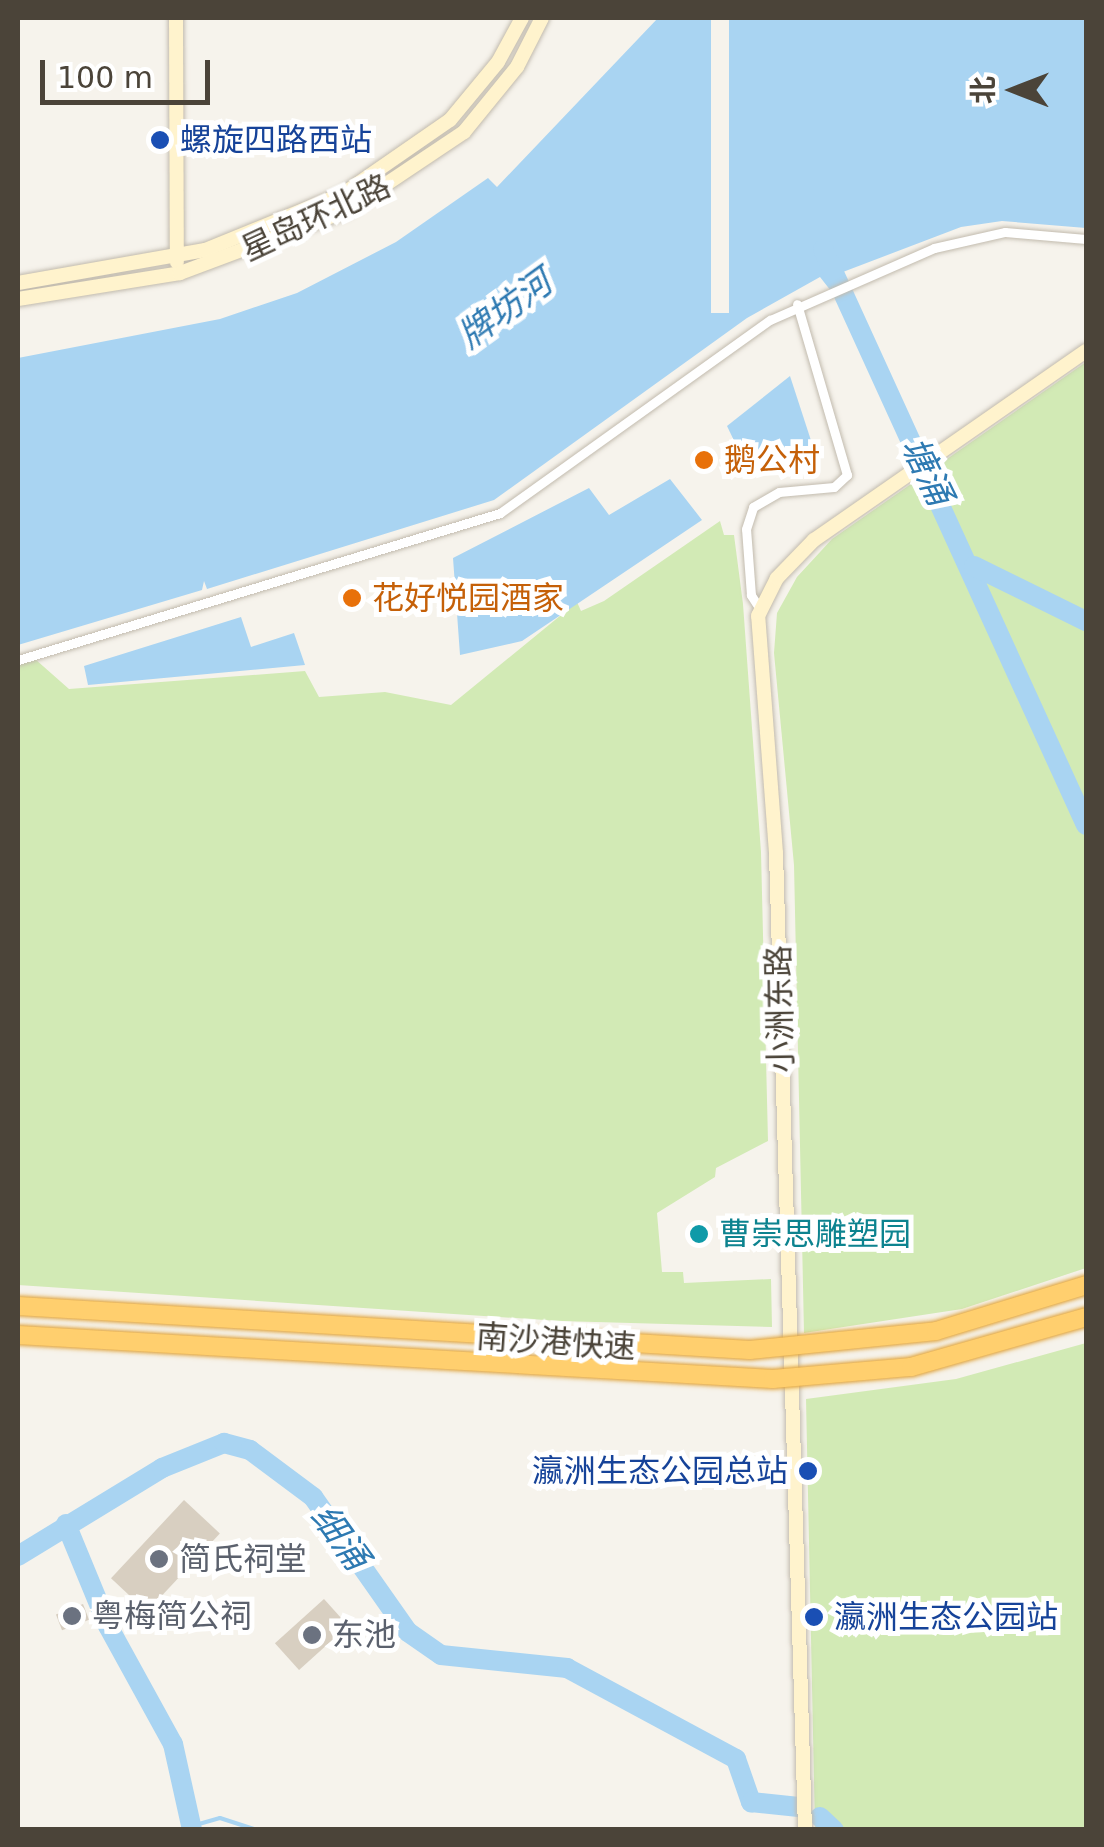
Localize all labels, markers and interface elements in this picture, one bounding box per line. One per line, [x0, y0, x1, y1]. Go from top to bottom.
scale bar [45, 40, 215, 102]
north arrow [964, 40, 1064, 140]
text: 100 m [57, 60, 153, 95]
text: 北 [967, 76, 1000, 104]
place label: 螺旋四路西站 [180, 121, 372, 159]
marker: 螺旋四路西站 [149, 129, 171, 151]
street label: 星岛环北路 [235, 167, 397, 269]
water label: 牌坊河 [450, 261, 560, 357]
water label: 塘涌 [893, 430, 961, 512]
place label: 鹅公村 [724, 441, 820, 479]
marker: 鹅公村 [693, 449, 715, 471]
place label: 花好悦园酒家 [372, 579, 564, 617]
marker: 花好悦园酒家 [341, 587, 363, 609]
street label: 小洲东路 [760, 945, 800, 1073]
place label: 曹崇思雕塑园 [719, 1215, 911, 1253]
marker: 曹崇思雕塑园 [688, 1223, 710, 1245]
street label: 南沙港快速 [475, 1317, 637, 1367]
place label: 瀛洲生态公园总站 [532, 1452, 788, 1490]
marker: 瀛洲生态公园总站 [797, 1460, 819, 1482]
water label: 细涌 [302, 1496, 378, 1578]
place label: 简氏祠堂 [179, 1540, 307, 1578]
marker: 简氏祠堂 [148, 1548, 170, 1570]
place label: 粤梅简公祠 [92, 1597, 252, 1635]
place label: 瀛洲生态公园站 [834, 1598, 1058, 1636]
marker: 粤梅简公祠 [61, 1605, 83, 1627]
marker: 瀛洲生态公园站 [803, 1606, 825, 1628]
place label: 东池 [332, 1616, 396, 1654]
marker: 东池 [301, 1624, 323, 1646]

